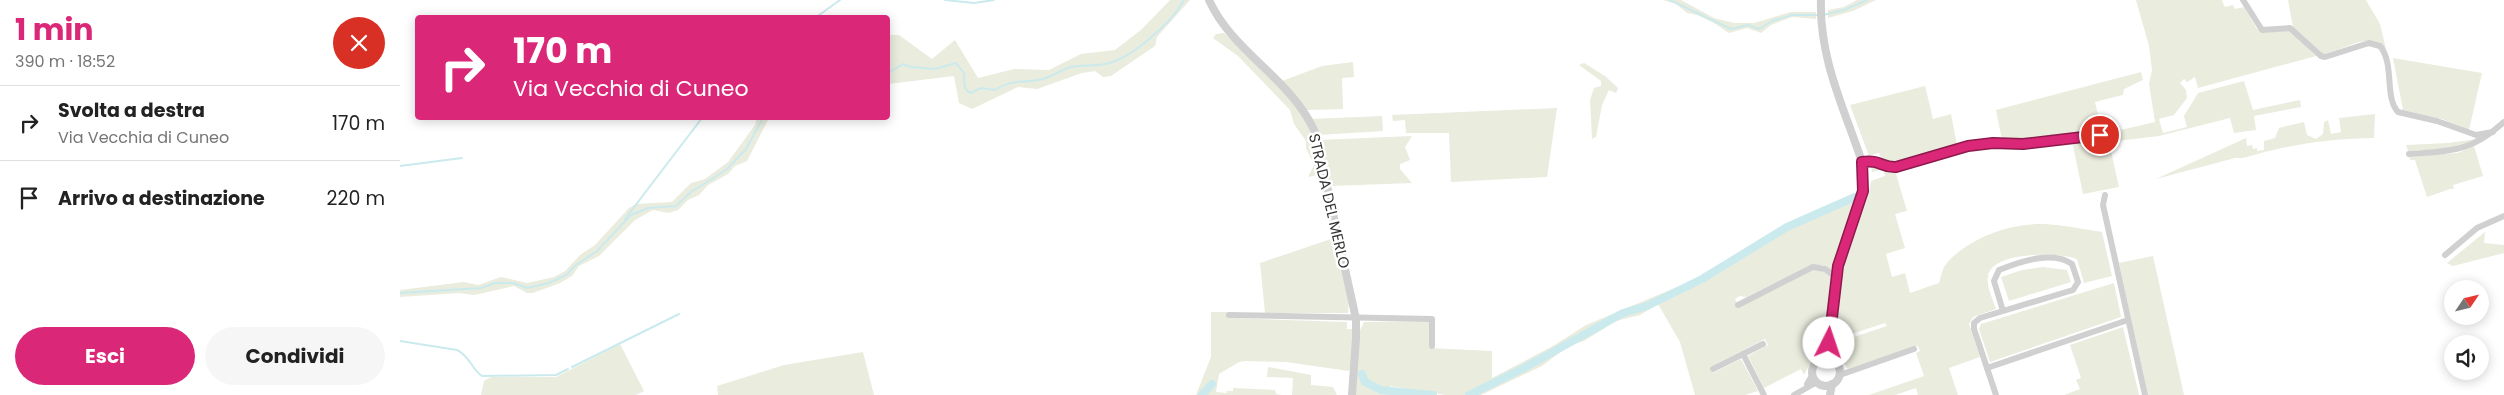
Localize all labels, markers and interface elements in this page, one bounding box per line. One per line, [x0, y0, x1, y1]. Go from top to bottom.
text: 1 min [15, 8, 93, 51]
button: close [333, 17, 385, 69]
text: 170 m [513, 26, 612, 75]
icon: right [430, 35, 495, 100]
text: 390 m · 18:52 [15, 50, 115, 73]
text: Via Vecchia di Cuneo [513, 73, 749, 104]
text: Svolta a destra [58, 97, 205, 124]
icon: right [15, 109, 43, 137]
text: 170 m [332, 110, 385, 137]
pin [2079, 114, 2121, 156]
icon: arrive [2086, 121, 2114, 149]
text: Via Vecchia di Cuneo [58, 126, 229, 149]
street label: STRADA DEL MERLO [1304, 131, 1355, 271]
icon: arrive [15, 184, 43, 212]
text: Arrivo a destinazione [58, 185, 265, 212]
text: 220 m [327, 185, 385, 212]
north arrow [2444, 280, 2489, 325]
map controls [2444, 280, 2489, 380]
position arrow [1802, 316, 1854, 368]
button: Esci [15, 327, 195, 385]
button: Condividi [205, 327, 385, 385]
button: sound [2444, 335, 2489, 380]

